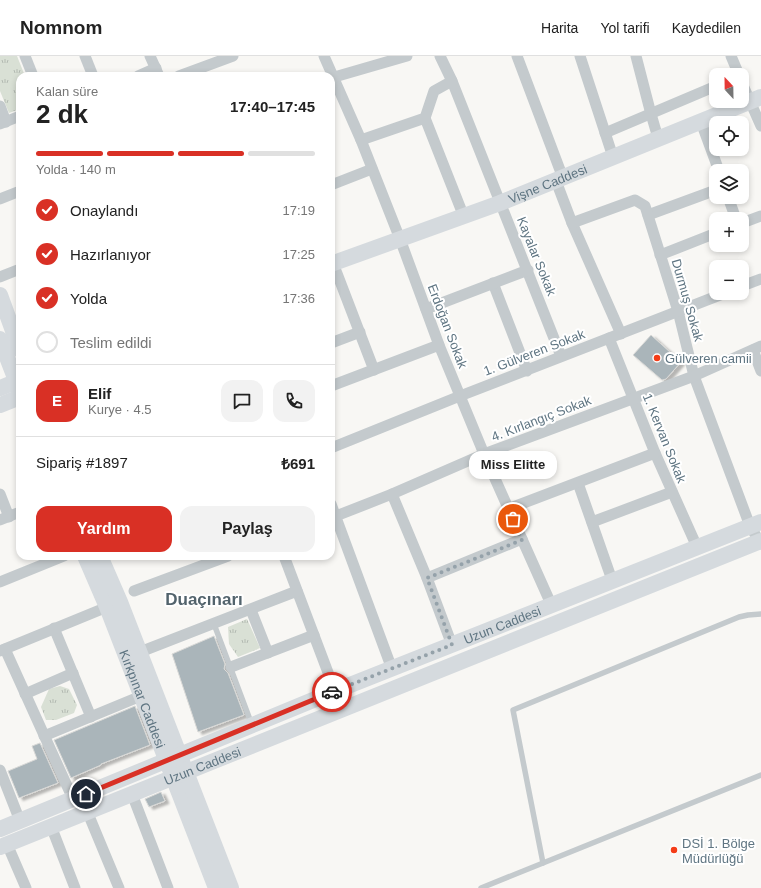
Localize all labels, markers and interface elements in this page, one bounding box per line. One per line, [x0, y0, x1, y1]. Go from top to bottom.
text: Nomnom [20, 17, 102, 38]
text: Harita [541, 20, 578, 36]
text: Yol tarifi [600, 20, 650, 36]
text: Kaydedilen [672, 20, 741, 36]
north arrow [709, 68, 749, 108]
map controls [709, 68, 749, 300]
text: Kalan süre [36, 84, 98, 99]
text: 17:40–17:45 [230, 98, 315, 115]
text: 2 dk [36, 99, 88, 129]
button: locate [709, 116, 749, 156]
street label: Vişne Caddesi [506, 161, 589, 207]
text: Yolda · 140 m [36, 162, 116, 177]
button: layers [709, 164, 749, 204]
icon: check [36, 199, 58, 221]
text: Onaylandı [70, 202, 138, 219]
text: 17:19 [282, 203, 315, 218]
button: + [709, 212, 749, 252]
street label: Kayalar Sokak [514, 215, 559, 298]
icon: check [36, 243, 58, 265]
text: Hazırlanıyor [70, 246, 151, 263]
text: 17:25 [282, 247, 315, 262]
street label: Durmuş Sokak [669, 257, 707, 344]
button: − [709, 260, 749, 300]
street label: Erdoğan Sokak [425, 282, 471, 371]
icon: check [36, 287, 58, 309]
text: Yolda [70, 290, 107, 307]
text: 17:36 [282, 291, 315, 306]
street label: 1. Gülveren Sokak [482, 326, 587, 379]
text: Teslim edildi [70, 334, 152, 351]
place label: Gülveren camii [665, 351, 752, 366]
marker: Gülveren camii [652, 353, 662, 363]
button: chat [221, 380, 263, 422]
button: phone [273, 380, 315, 422]
text: Elif [88, 385, 111, 402]
street label: 1. Kervan Sokak [640, 391, 690, 486]
text: E [52, 392, 62, 409]
street label: 4. Kırlangıç Sokak [489, 392, 594, 444]
text: Kurye · 4.5 [88, 402, 152, 417]
callout: Miss Elitte [469, 451, 557, 479]
text: Sipariş #1897 [36, 454, 128, 471]
text: ₺691 [281, 455, 315, 472]
text: Miss Elitte [481, 457, 545, 472]
pin [496, 502, 530, 536]
button: Yardım [36, 506, 172, 552]
button: Paylaş [180, 506, 315, 552]
icon: bag [502, 508, 524, 530]
district label: Duaçınarı [165, 590, 243, 609]
street label: Uzun Caddesi [461, 603, 543, 647]
street label: Kırkpınar Caddesi [116, 648, 168, 750]
courier [312, 672, 352, 712]
icon: car [321, 681, 343, 703]
street label: Uzun Caddesi [162, 744, 243, 788]
pin [69, 777, 103, 811]
icon: home [75, 783, 97, 805]
place label: DSİ 1. Bölge Müdürlüğü [682, 836, 755, 866]
marker: DSİ 1. Bölge Müdürlüğü [669, 845, 679, 855]

